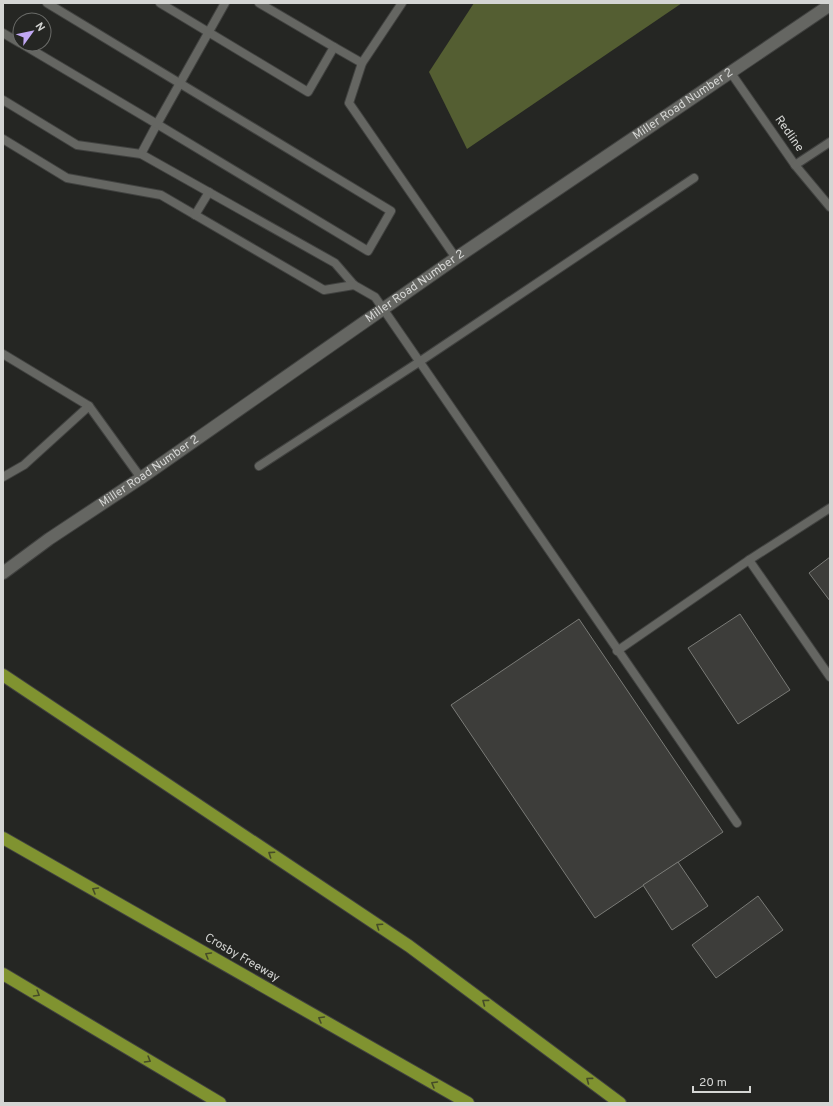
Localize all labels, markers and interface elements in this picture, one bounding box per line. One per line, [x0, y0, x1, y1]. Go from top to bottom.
north arrow [12, 12, 52, 52]
text: N [32, 20, 48, 34]
street label: Miller Road Number 2 [630, 65, 736, 144]
street label: Redline [771, 113, 807, 155]
street label: Miller Road Number 2 [362, 246, 468, 327]
street label: Miller Road Number 2 [96, 432, 202, 511]
one-way arrow [268, 851, 275, 859]
one-way arrow [92, 888, 99, 895]
one-way arrow [377, 924, 384, 931]
street label: Crosby Freeway [201, 930, 283, 986]
one-way arrow [205, 952, 212, 959]
one-way arrow [33, 989, 40, 996]
one-way arrow [482, 1000, 489, 1007]
one-way arrow [318, 1017, 325, 1024]
one-way arrow [144, 1056, 151, 1063]
scale bar [693, 1068, 750, 1094]
text: 20 m [699, 1075, 727, 1091]
one-way arrow [586, 1077, 593, 1085]
one-way arrow [431, 1081, 438, 1088]

